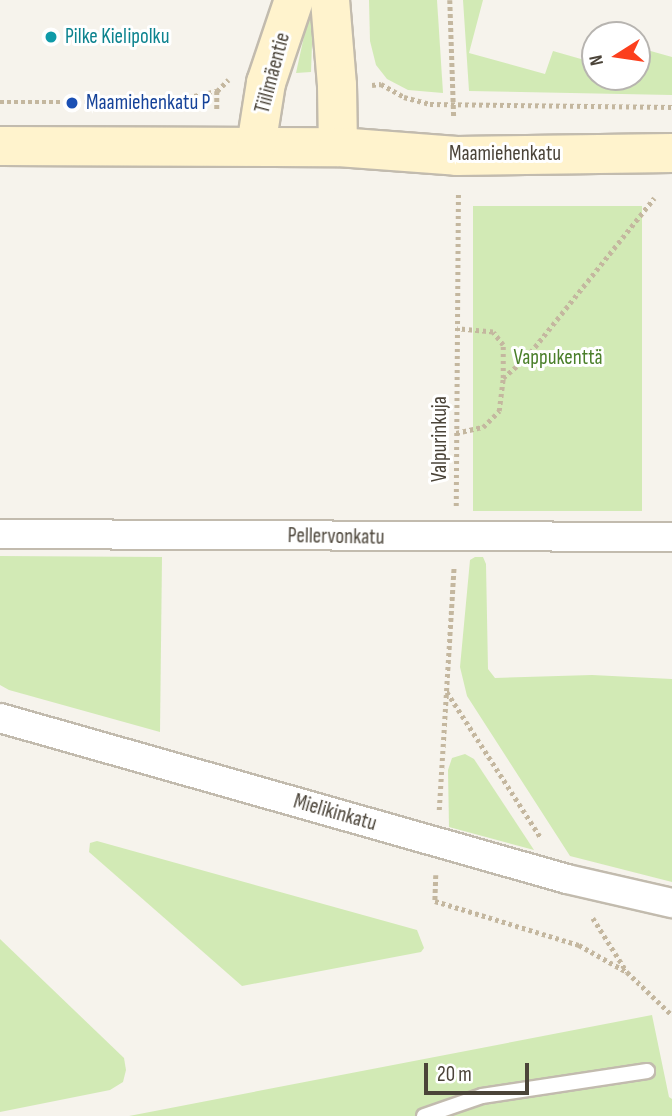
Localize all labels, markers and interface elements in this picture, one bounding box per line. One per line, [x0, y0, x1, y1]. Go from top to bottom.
north arrow [581, 21, 651, 91]
place label: Pilke Kielipolku [65, 24, 169, 50]
marker: Pilke Kielipolku [43, 29, 59, 45]
street label: Tiilimäentie [250, 30, 296, 116]
text: N [585, 53, 609, 67]
place label: Maamiehenkatu P [86, 90, 210, 116]
marker: Maamiehenkatu P [64, 95, 80, 111]
street label: Maamiehenkatu [449, 141, 561, 167]
park label: Vappukenttä [513, 345, 603, 371]
street label: Valpurinkuja [427, 396, 453, 482]
street label: Pellervonkatu [287, 524, 385, 550]
street label: Mielikinkatu [291, 789, 379, 837]
scale bar [427, 1050, 532, 1094]
text: 20 m [437, 1062, 472, 1087]

